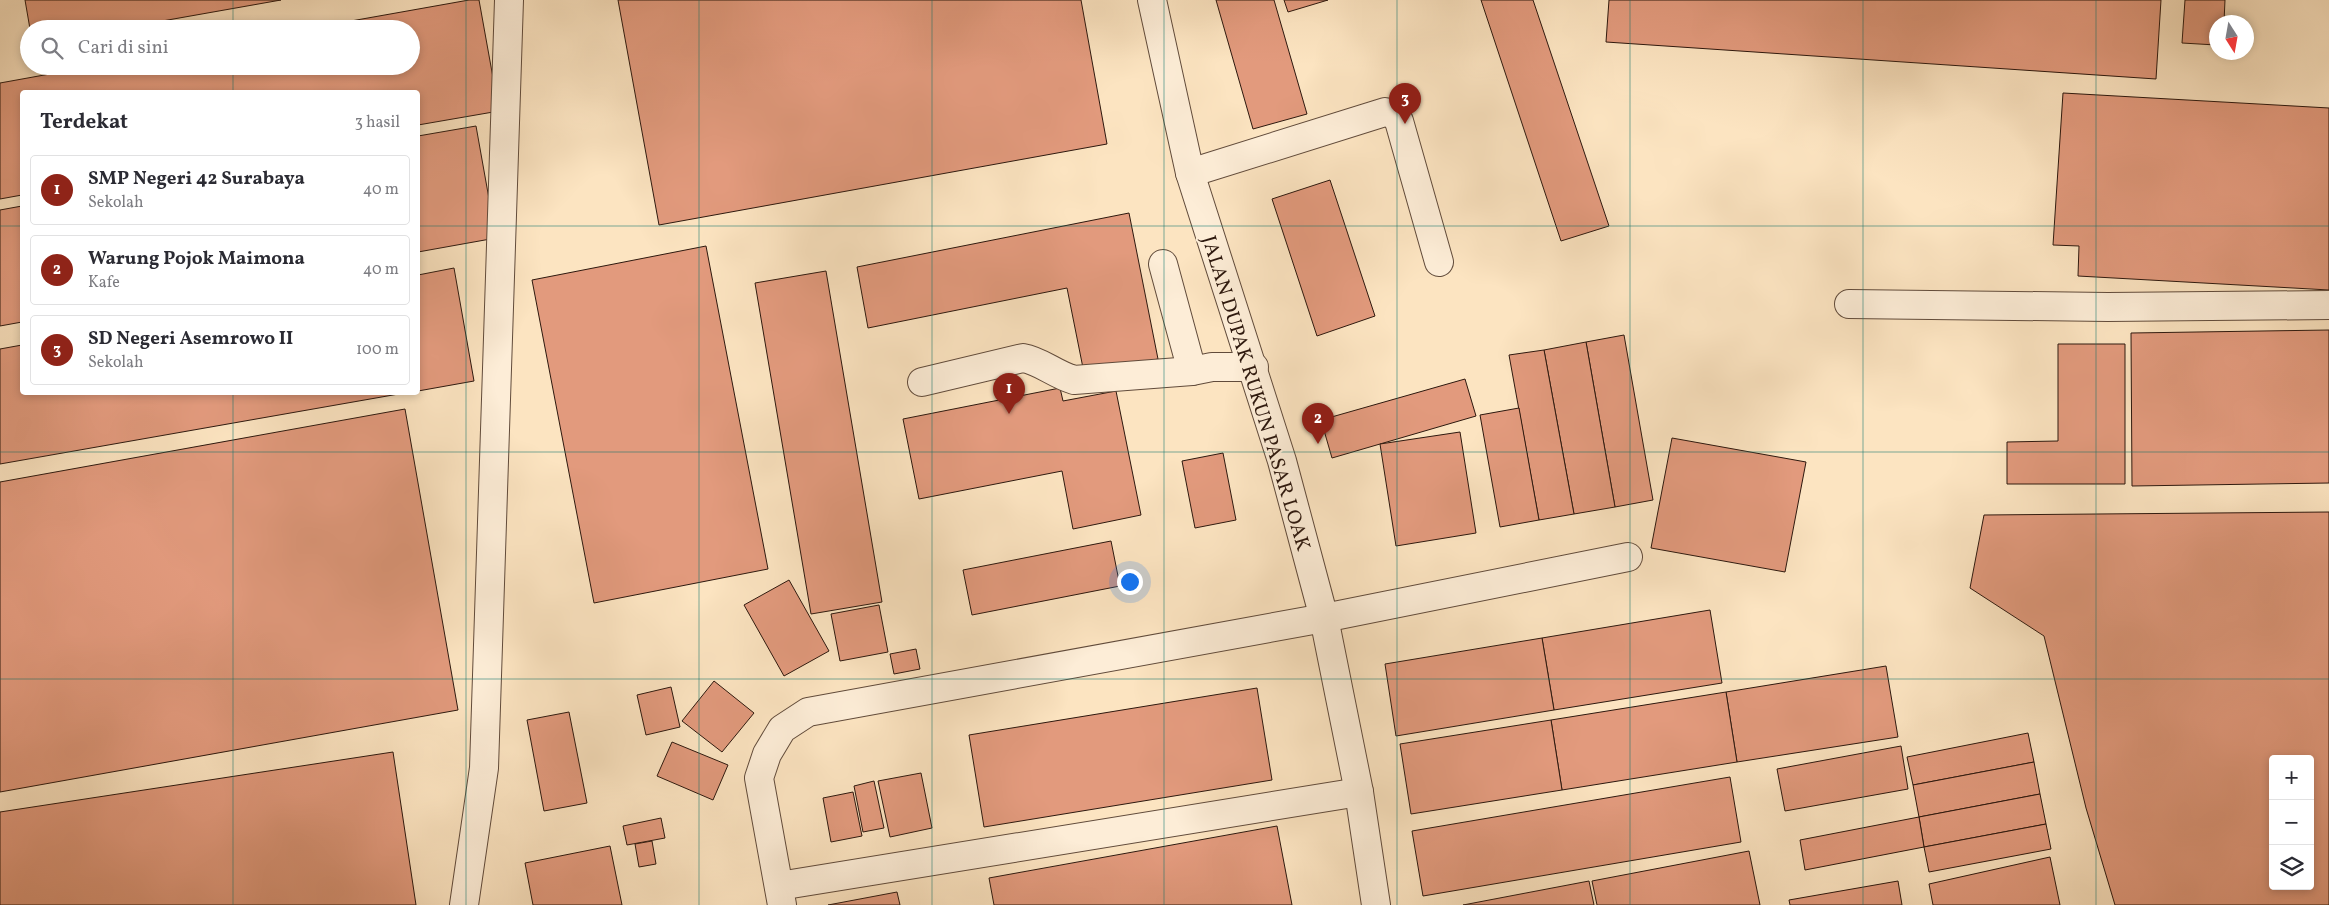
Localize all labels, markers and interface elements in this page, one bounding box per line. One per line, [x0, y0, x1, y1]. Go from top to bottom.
north arrow [2209, 15, 2254, 60]
search box [20, 20, 420, 75]
icon: search [38, 34, 66, 62]
text: Cari di sini [78, 35, 169, 61]
pin: 3 [1389, 83, 1421, 124]
text: Terdekat [40, 108, 128, 137]
text: 3 hasil [355, 112, 400, 134]
text: SMP Negeri 42 Surabaya [88, 166, 305, 192]
text: 1 [54, 179, 60, 201]
text: 40 m [363, 179, 399, 201]
text: Sekolah [88, 192, 144, 214]
street label: JALAN DUPAK RUKUN PASAR LOAK [1194, 233, 1317, 555]
text: Warung Pojok Maimona [88, 246, 305, 272]
text: 2 [53, 259, 61, 281]
text: 40 m [363, 259, 399, 281]
text: Kafe [88, 272, 120, 294]
text: SD Negeri Asemrowo II [88, 326, 293, 352]
text: 3 [53, 339, 61, 361]
text: 100 m [356, 339, 399, 361]
text: Sekolah [88, 352, 144, 374]
pin: 1 [993, 373, 1025, 414]
pin: 2 [1302, 403, 1334, 444]
your location [1117, 569, 1143, 595]
map controls [2269, 755, 2314, 890]
button: + [2269, 755, 2314, 800]
button: − [2269, 800, 2314, 845]
button: layers [2269, 845, 2314, 890]

